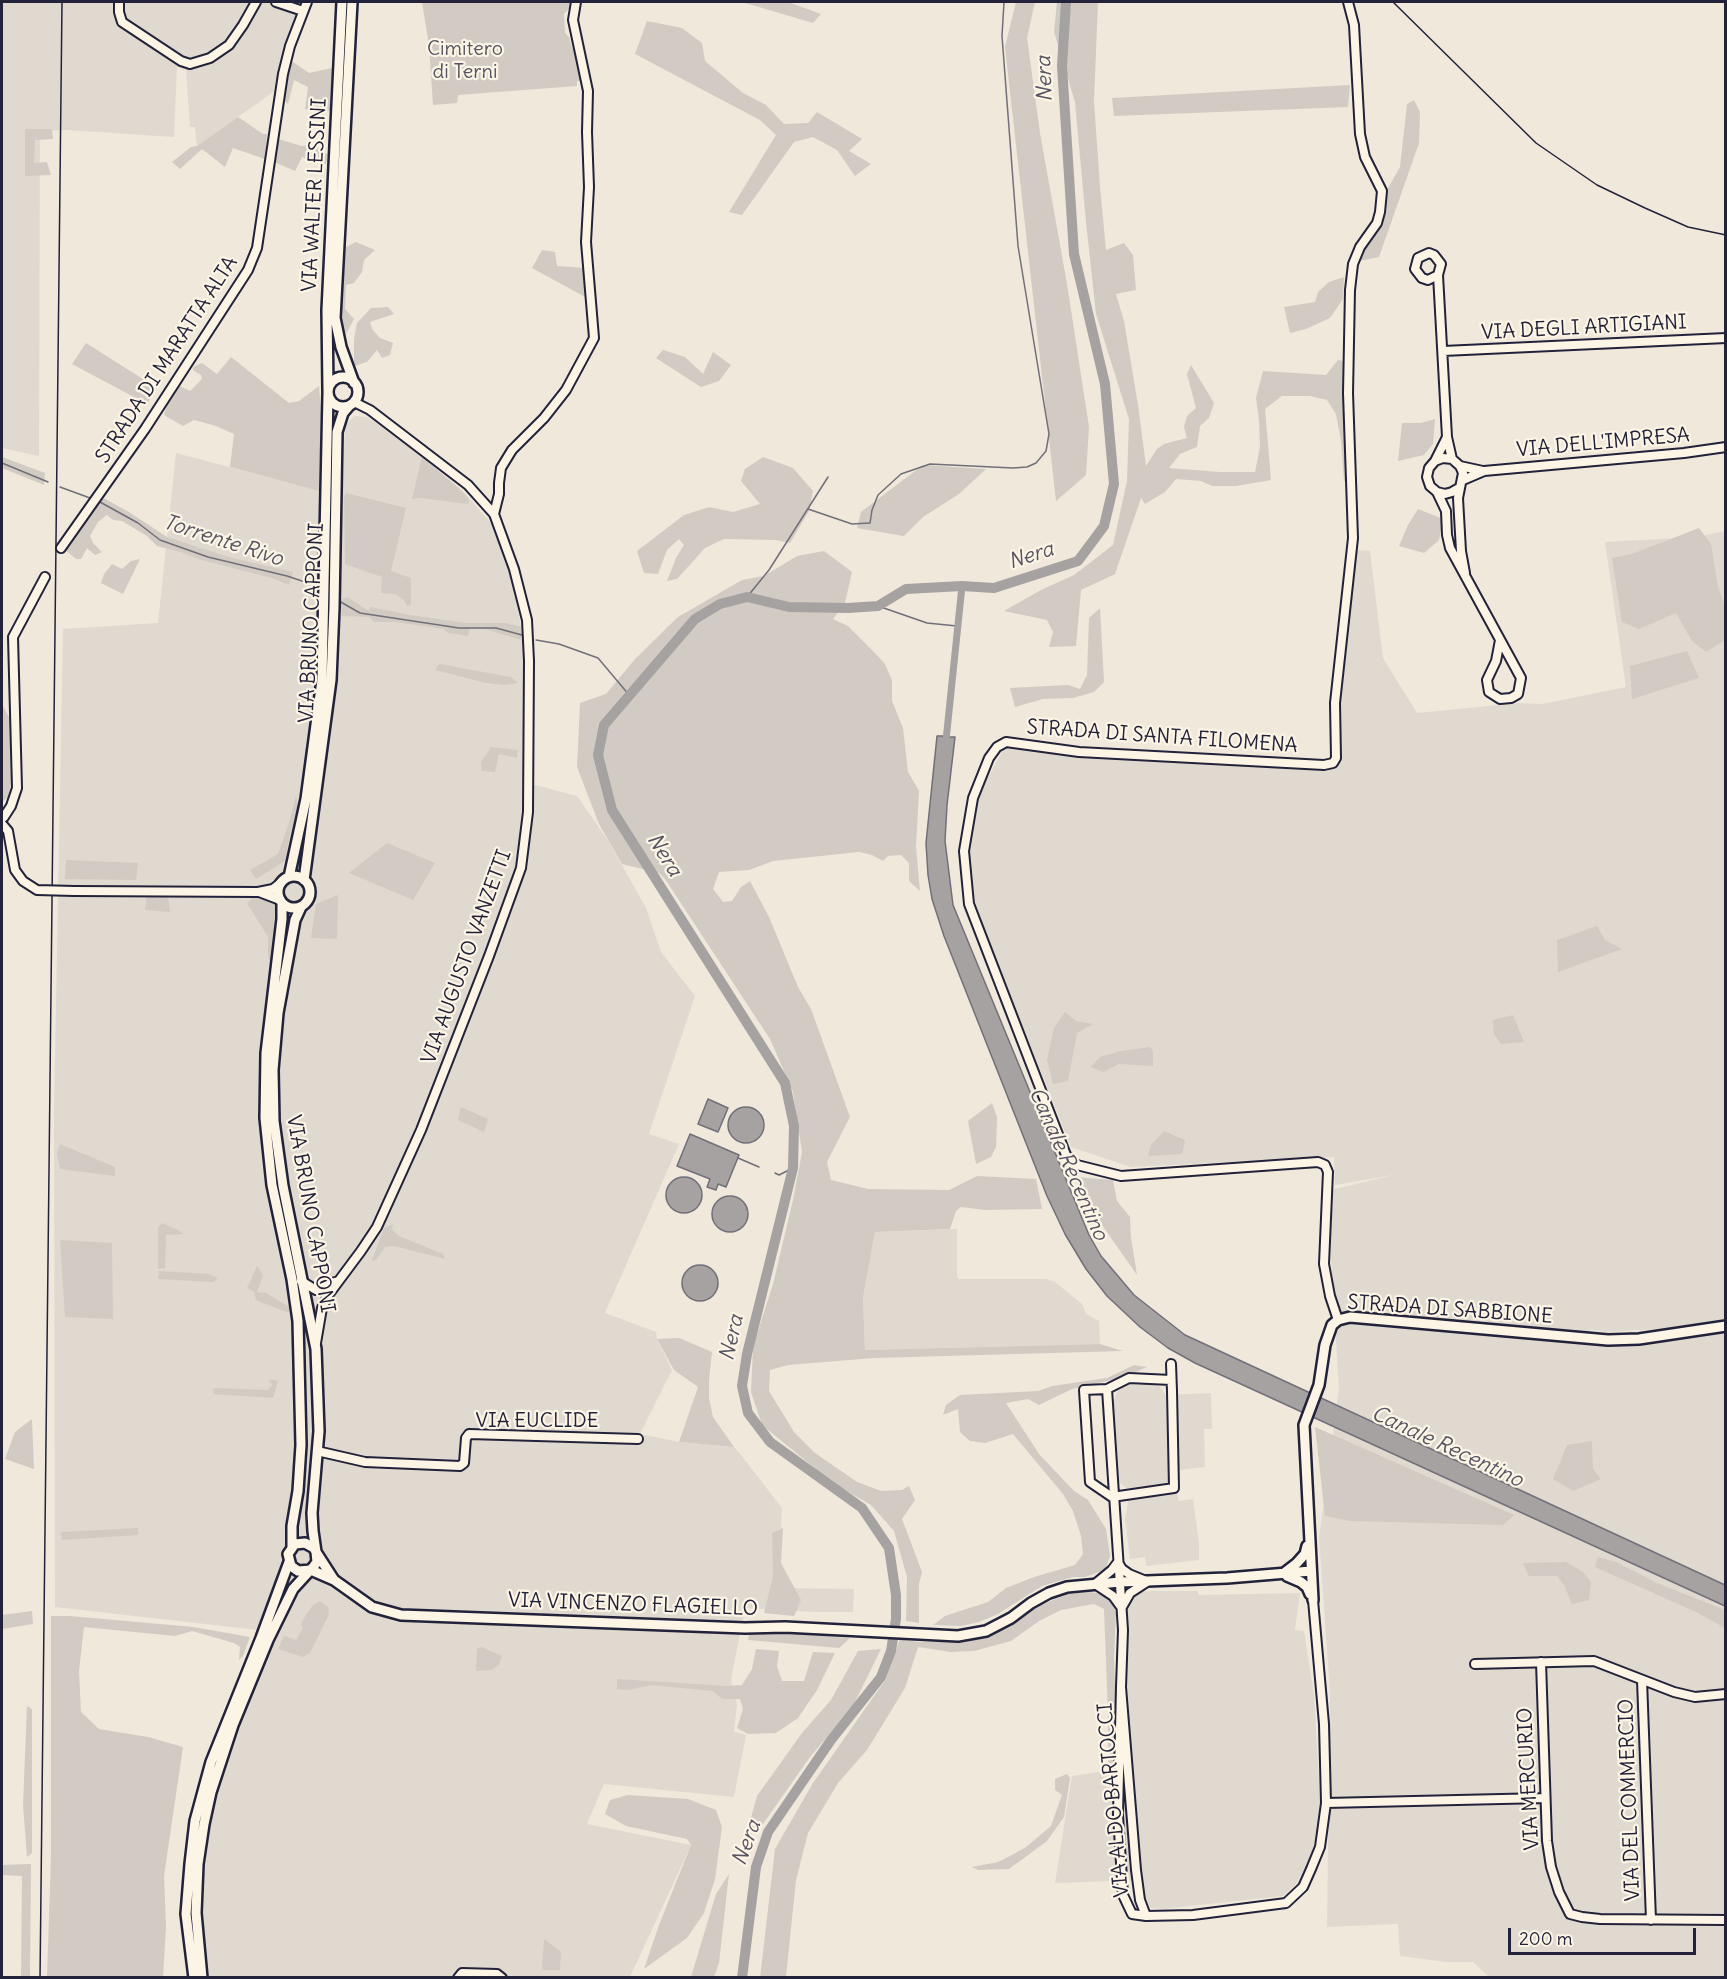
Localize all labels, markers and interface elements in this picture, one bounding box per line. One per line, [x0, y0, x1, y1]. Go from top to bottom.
park label: Cimitero di Terni [427, 37, 503, 84]
water label: Nera [1032, 56, 1058, 102]
street label: VIA WALTER LESSINI [298, 97, 332, 293]
street label: STRADA DI MARATTA ALTA [91, 252, 243, 468]
street label: VIA DEGLI ARTIGIANI [1481, 311, 1687, 345]
street label: VIA DELL'IMPRESA [1515, 423, 1691, 463]
water label: Torrente Rivo [160, 510, 286, 572]
street label: VIA BRUNO CAPPONI [295, 522, 329, 724]
water label: Nera [1005, 537, 1057, 575]
street label: STRADA DI SANTA FILOMENA [1026, 716, 1298, 758]
water label: Nera [641, 829, 687, 881]
street label: VIA AUGUSTO VANZETTI [417, 847, 517, 1067]
water label: Canale Recentino [1023, 1084, 1113, 1244]
street label: VIA BRUNO CAPPONI [281, 1113, 339, 1315]
street label: STRADA DI SABBIONE [1347, 1291, 1553, 1329]
water label: Nera [715, 1313, 749, 1363]
water label: Canale Recentino [1367, 1401, 1527, 1493]
street label: VIA EUCLIDE [476, 1409, 598, 1433]
street label: VIA VINCENZO FLAGIELLO [508, 1589, 758, 1621]
street label: VIA DEL COMMERCIO [1614, 1698, 1646, 1902]
street label: VIA ALDO BARTOCCI [1094, 1702, 1134, 1898]
street label: VIA MERCURIO [1513, 1707, 1545, 1851]
water label: Nera [727, 1817, 767, 1869]
scale bar [1511, 1916, 1698, 1954]
text: 200 m [1519, 1927, 1573, 1950]

